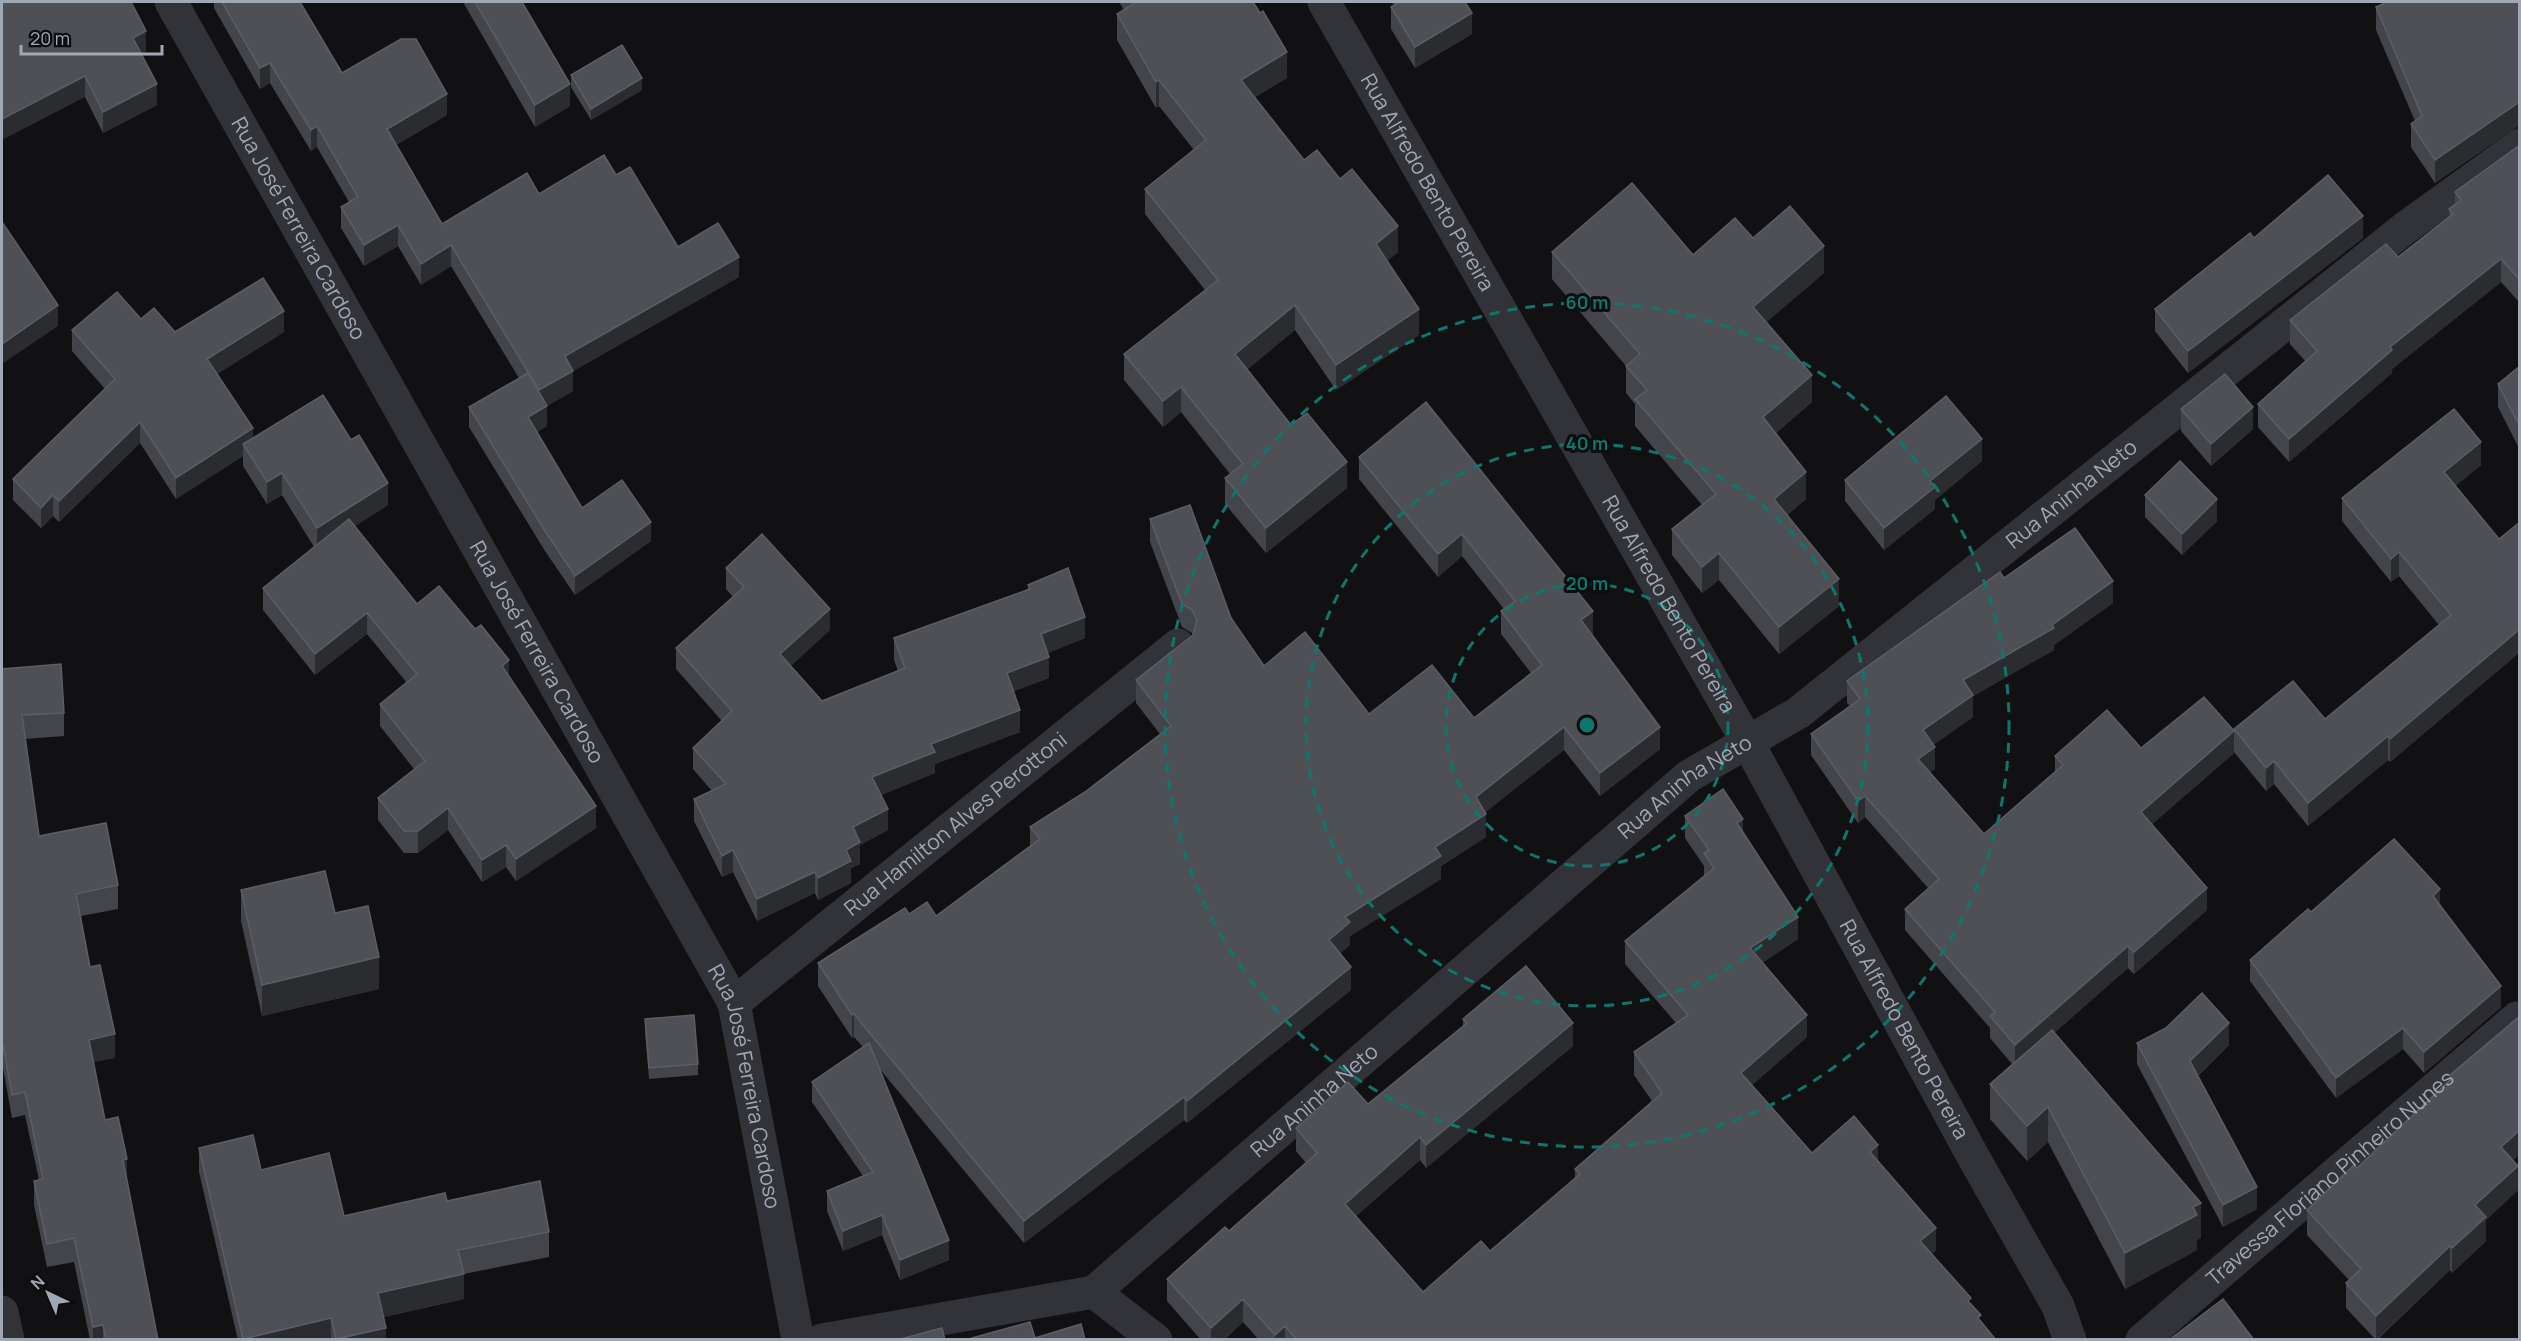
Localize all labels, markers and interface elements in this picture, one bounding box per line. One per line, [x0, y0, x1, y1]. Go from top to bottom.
scale bar [21, 18, 162, 56]
text: 20 m [30, 26, 70, 50]
street label: Rua Alfredo Bento Pereira [1355, 68, 1501, 296]
street label: Rua José Ferreira Cardoso [226, 112, 373, 344]
text: 60 m [1566, 290, 1608, 314]
text: 40 m [1566, 431, 1608, 455]
street label: Rua Aninha Neto [2000, 433, 2142, 554]
street label: Rua Alfredo Bento Pereira [1596, 490, 1743, 718]
street label: Rua José Ferreira Cardoso [464, 535, 611, 768]
text: 20 m [1566, 571, 1608, 595]
centre of rings [1577, 715, 1597, 735]
street label: Rua Hamilton Alves Perottoni [838, 725, 1072, 922]
street label: Rua Aninha Neto [1611, 728, 1756, 845]
street label: Rua Alfredo Bento Pereira [1834, 914, 1976, 1144]
street label: Rua José Ferreira Cardoso [702, 959, 788, 1211]
street label: Rua Aninha Neto [1244, 1037, 1383, 1163]
street label: Travessa Floriano Pinheiro Nunes [2200, 1064, 2459, 1292]
north arrow [18, 1263, 78, 1323]
text: N [26, 1270, 49, 1294]

